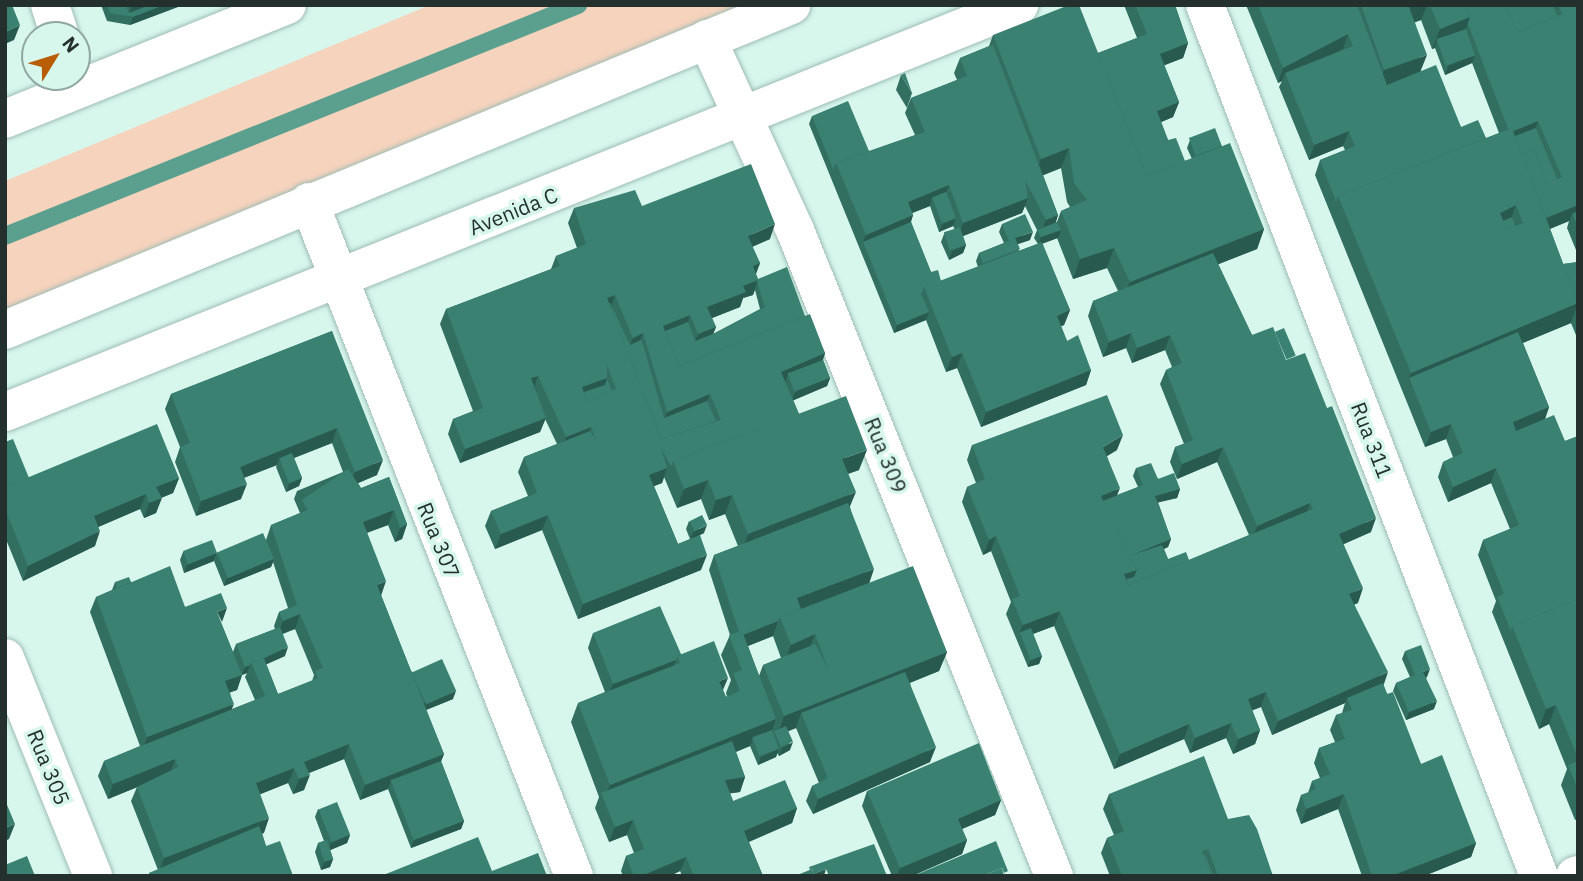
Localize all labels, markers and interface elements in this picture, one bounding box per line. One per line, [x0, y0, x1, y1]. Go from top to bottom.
north arrow [21, 21, 91, 91]
text: N [57, 31, 85, 57]
street label: Avenida C [465, 182, 561, 240]
street label: Rua 311 [1346, 398, 1398, 482]
street label: Rua 309 [859, 413, 913, 497]
street label: Rua 307 [412, 498, 466, 582]
street label: Rua 305 [22, 725, 76, 809]

